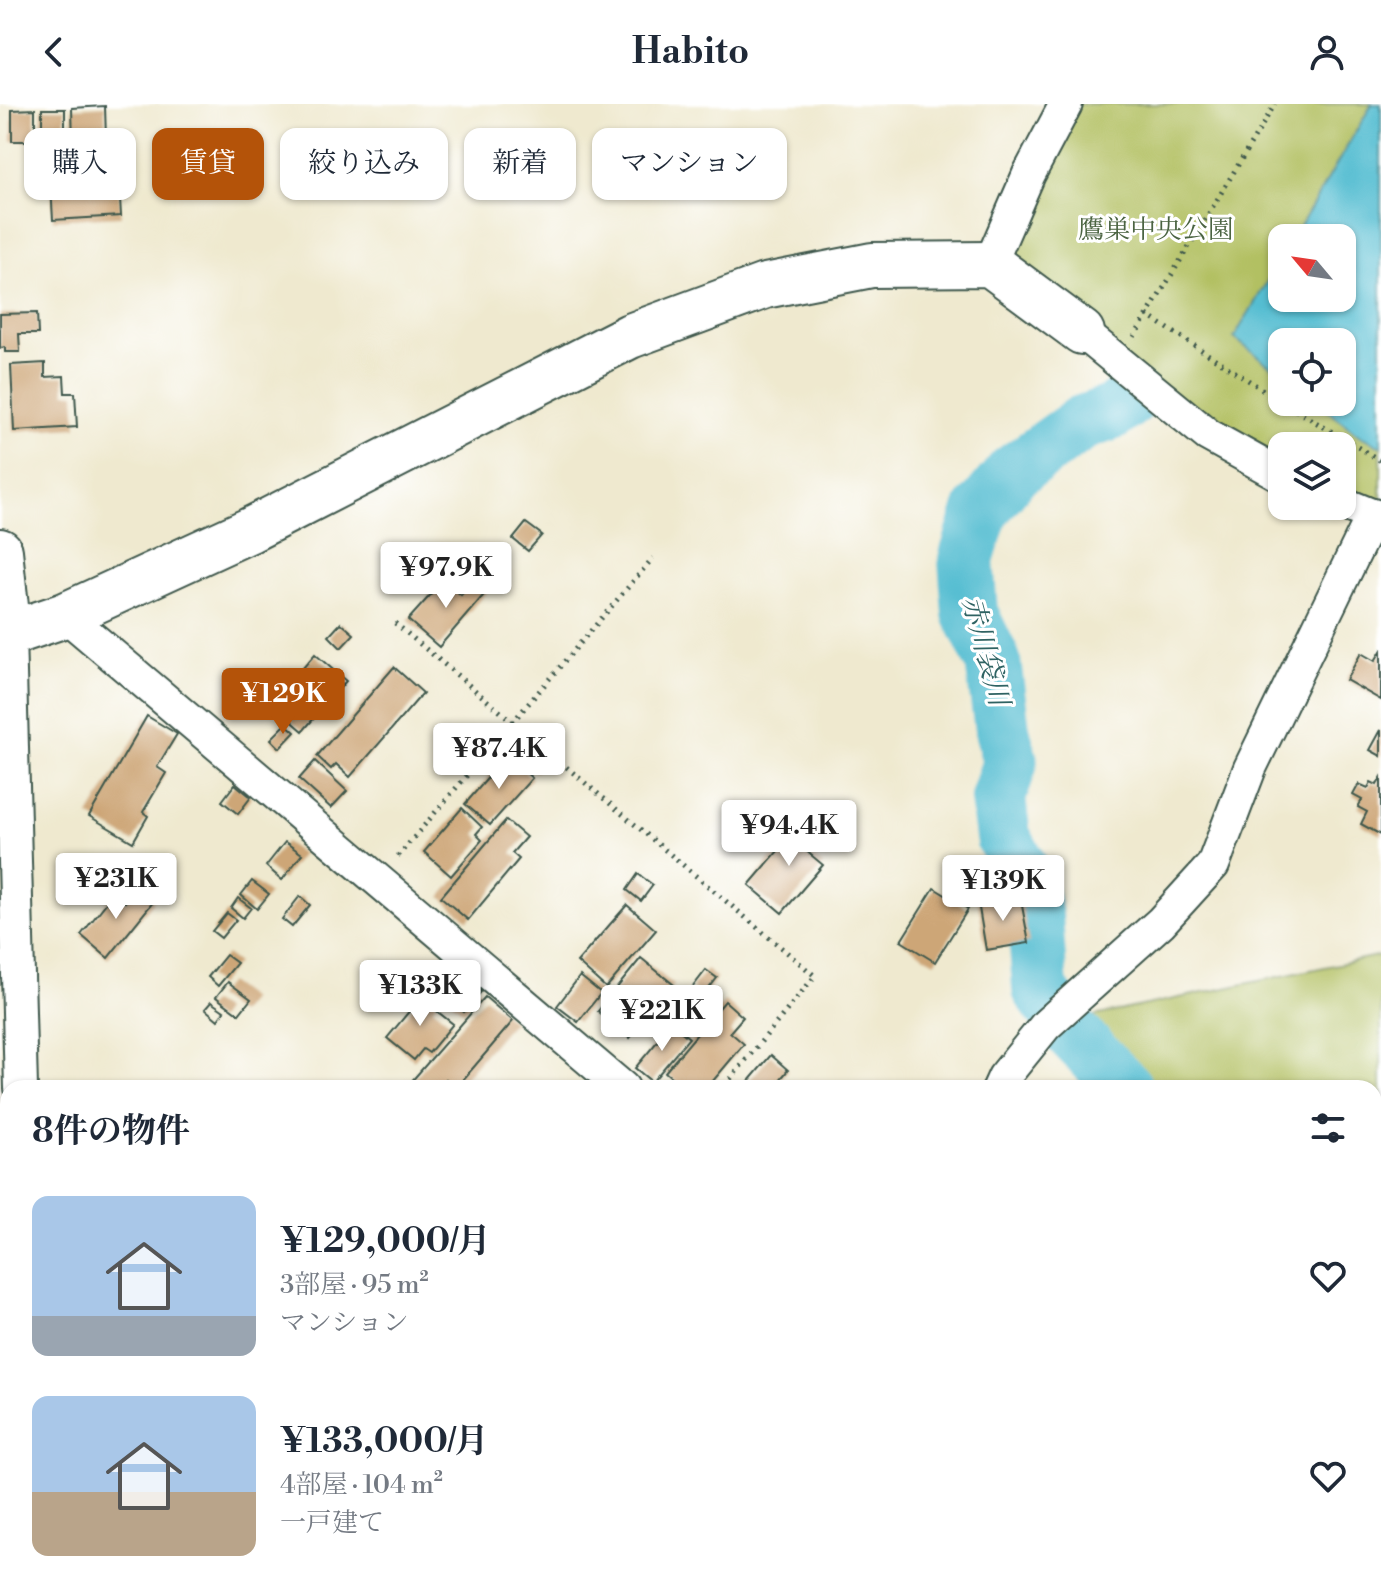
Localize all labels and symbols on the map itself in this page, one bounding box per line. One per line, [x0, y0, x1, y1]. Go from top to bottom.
park label: 鷹巣中央公園 [1078, 214, 1234, 246]
north arrow [1268, 224, 1356, 312]
pin: ¥97.9K [381, 542, 511, 610]
water label: 赤川袋川 [954, 592, 1017, 713]
pin: ¥129K [227, 668, 339, 736]
pin: ¥87.4K [434, 723, 564, 791]
pin: ¥94.4K [724, 800, 854, 868]
pin: ¥231K [60, 853, 172, 921]
pin: ¥139K [947, 855, 1059, 923]
pin: ¥133K [364, 960, 476, 1028]
pin: ¥221K [606, 985, 718, 1053]

